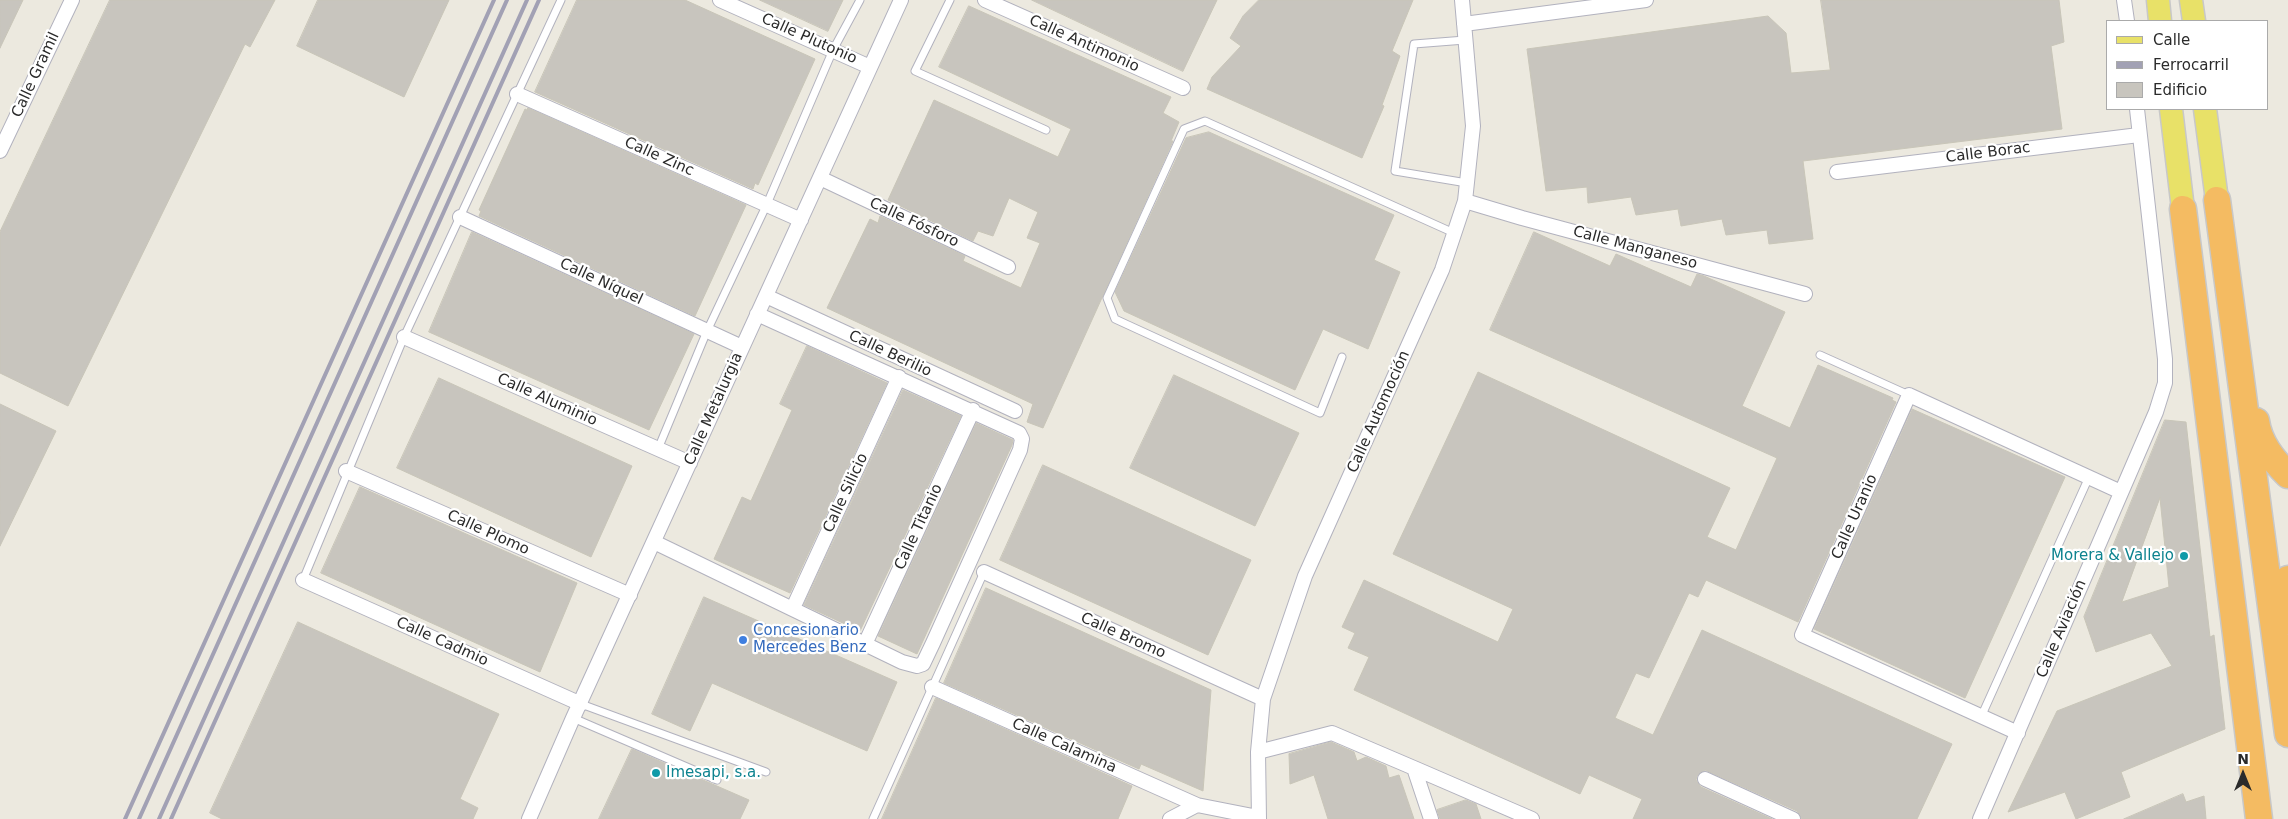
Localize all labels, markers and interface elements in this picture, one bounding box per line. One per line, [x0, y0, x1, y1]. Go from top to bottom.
street label: Calle Plutonio [758, 10, 860, 68]
street label: Calle Antimonio [1026, 12, 1142, 76]
legend [2106, 20, 2268, 110]
street label: Calle Gramil [8, 30, 64, 120]
text: Calle [2153, 31, 2190, 49]
text: Ferrocarril [2153, 56, 2229, 74]
text: Edificio [2153, 81, 2207, 99]
street label: Calle Zinc [621, 134, 697, 180]
street label: Calle Borac [1945, 139, 2031, 167]
street label: Calle Fósforo [866, 194, 962, 252]
street label: Calle Manganeso [1571, 223, 1699, 273]
street label: Calle Níquel [556, 255, 646, 309]
street label: Calle Berilio [846, 327, 934, 381]
street label: Calle Automoción [1344, 348, 1414, 476]
street label: Calle Metalurgia [681, 350, 747, 468]
street label: Calle Aluminio [494, 370, 600, 430]
street label: Calle Silicio [820, 450, 872, 536]
street label: Calle Uranio [1828, 472, 1882, 562]
street label: Calle Titanio [891, 481, 947, 573]
street label: Calle Plomo [444, 507, 532, 559]
place label: Morera & Vallejo [2051, 547, 2174, 565]
marker: Morera & Vallejo [2178, 550, 2190, 562]
street label: Calle Aviación [2033, 577, 2091, 681]
street label: Calle Bromo [1078, 609, 1168, 663]
street label: Calle Cadmio [393, 614, 491, 670]
place label: Concesionario Mercedes Benz [753, 622, 867, 657]
marker: Concesionario Mercedes Benz [737, 634, 749, 646]
street label: Calle Calamina [1009, 715, 1119, 777]
north arrow [2218, 749, 2268, 799]
text: N [2237, 751, 2249, 767]
place label: Imesapi, s.a. [666, 764, 761, 782]
marker: Imesapi, s.a. [650, 767, 662, 779]

